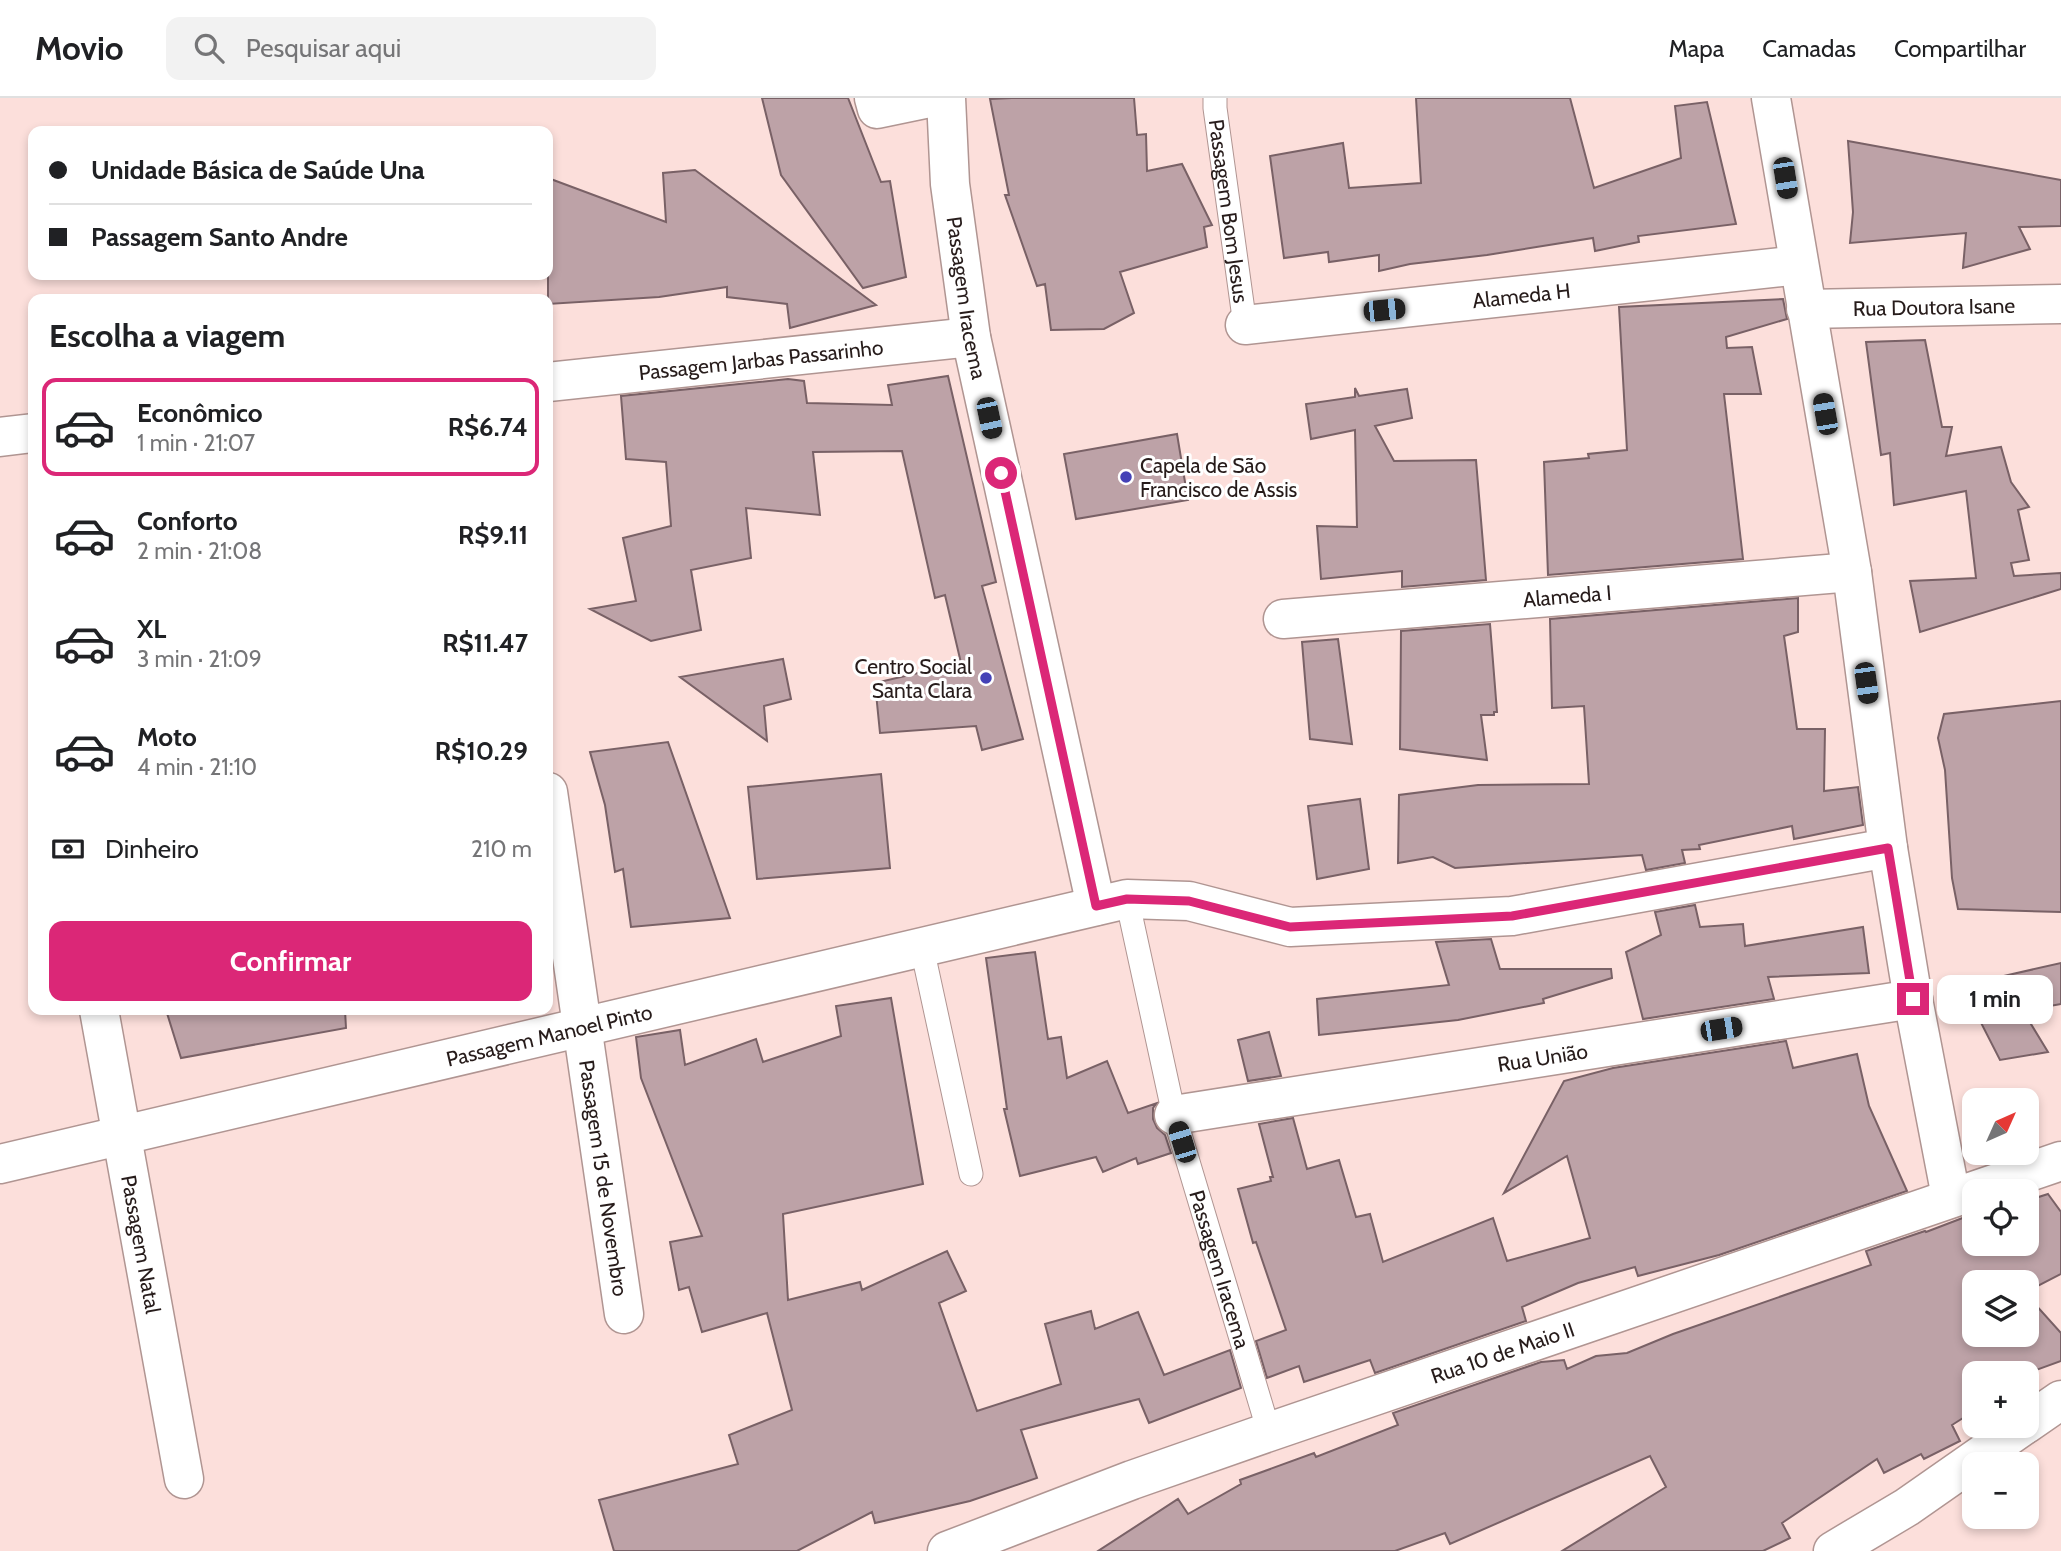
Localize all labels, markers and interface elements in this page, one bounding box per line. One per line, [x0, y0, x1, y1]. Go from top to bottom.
search box [166, 17, 656, 80]
text: Movio [35, 28, 124, 68]
icon: search [190, 29, 228, 67]
text: Pesquisar aqui [246, 32, 401, 64]
text: Mapa [1668, 34, 1724, 63]
text: Camadas [1762, 34, 1856, 63]
text: Compartilhar [1894, 34, 2026, 63]
street label: Passagem Bom Jesus [1204, 118, 1254, 305]
text: Unidade Básica de Saúde Una [91, 154, 425, 186]
car [1772, 156, 1799, 200]
street label: Passagem Iracema [942, 215, 992, 381]
text: Passagem Santo Andre [91, 221, 348, 253]
street label: Alameda H [1471, 277, 1572, 313]
street label: Rua Doutora Isane [1853, 292, 2016, 321]
car [1363, 297, 1406, 323]
text: Escolha a viagem [49, 316, 285, 355]
street label: Passagem Jarbas Passarinho [637, 334, 884, 385]
car [1812, 391, 1839, 437]
car [975, 395, 1004, 441]
icon: car [53, 396, 116, 459]
text: Econômico [137, 397, 263, 429]
text: R$6.74 [448, 411, 528, 443]
text: 1 min · 21:07 [137, 429, 255, 457]
place label: Capela de São Francisco de Assis [1140, 453, 1298, 502]
route start [985, 457, 1017, 489]
marker: Capela de São Francisco de Assis [1118, 469, 1134, 485]
icon: car [53, 504, 116, 567]
text: Conforto [137, 505, 238, 537]
text: R$9.11 [458, 519, 528, 551]
text: 2 min · 21:08 [137, 537, 262, 565]
street label: Alameda I [1522, 579, 1612, 612]
icon: car [53, 612, 116, 675]
text: XL [137, 613, 166, 645]
text: R$11.47 [442, 627, 528, 659]
text: 3 min · 21:09 [137, 645, 262, 673]
place label: Centro Social Santa Clara [854, 654, 972, 703]
car [1853, 661, 1880, 705]
marker: Centro Social Santa Clara [978, 670, 994, 686]
icon: car [53, 720, 116, 783]
text: Moto [137, 721, 197, 753]
text: R$10.29 [435, 735, 528, 767]
text: 4 min · 21:10 [137, 753, 257, 781]
icon: cash [49, 830, 87, 868]
text: Dinheiro [105, 833, 199, 865]
text: 210 m [471, 835, 532, 863]
button: Confirmar [49, 921, 532, 1001]
callout: 1 min [1938, 974, 2053, 1024]
route end [1897, 983, 1929, 1015]
text: 1 min [1969, 985, 2021, 1013]
street label: Passagem Manoel Pinto [443, 999, 655, 1071]
car [1699, 1015, 1744, 1043]
street label: Rua União [1496, 1038, 1589, 1077]
street label: Passagem 15 de Novembro [575, 1058, 634, 1298]
north arrow [1962, 1088, 2039, 1166]
map controls [1962, 1088, 2039, 1529]
car [1166, 1119, 1199, 1165]
street label: Passagem Natal [117, 1173, 166, 1315]
button: locate [1962, 1179, 2039, 1256]
street label: Passagem Iracema [1185, 1187, 1256, 1351]
button: layers [1962, 1270, 2039, 1347]
street label: Rua 10 de Maio II [1427, 1316, 1577, 1388]
button: + [1962, 1361, 2039, 1438]
button: − [1962, 1452, 2039, 1529]

